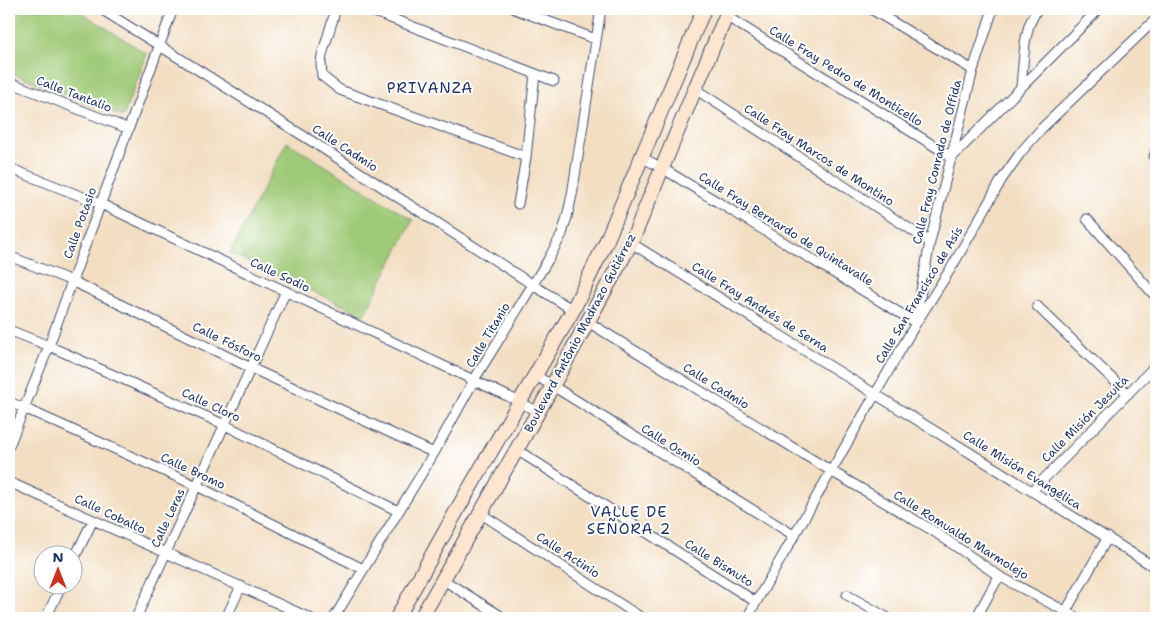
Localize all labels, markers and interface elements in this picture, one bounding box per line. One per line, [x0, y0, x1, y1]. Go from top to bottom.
street label: Calle Fray Pedro de Monticello [766, 22, 926, 130]
street label: Calle Tantalio [34, 72, 114, 116]
street label: Calle Fray Conrado de Offida [909, 77, 965, 246]
district label: PRIVANZA [387, 78, 473, 98]
street label: Calle Fray Marcos de Montino [741, 100, 897, 210]
street label: Calle Cadmio [309, 121, 381, 175]
street label: Calle Fray Bernardo de Quintavalle [696, 168, 877, 290]
street label: Calle Potasio [60, 185, 100, 261]
street label: Calle San Francisco de Asís [872, 223, 966, 367]
street label: Boulevard Antônio Madrazo Gutiérrez [521, 231, 639, 435]
street label: Calle Sodio [247, 254, 313, 296]
street label: Calle Fray Andrés de Serna [689, 258, 832, 356]
street label: Calle Titanio [462, 300, 514, 370]
street label: Calle Fósforo [190, 318, 264, 366]
street label: Calle Cadmio [680, 359, 752, 413]
street label: Calle Misión Jesuita [1038, 372, 1132, 466]
street label: Calle Cloro [179, 384, 243, 426]
street label: Calle Osmio [638, 420, 704, 470]
street label: Calle Misión Evangélica [960, 427, 1085, 513]
street label: Calle Bromo [158, 449, 228, 493]
street label: Calle Leras [147, 486, 189, 550]
street label: Calle Romualdo Marmolejo [890, 487, 1032, 583]
street label: Calle Cobalto [72, 491, 148, 537]
district label: VALLE DE SEÑORA 2 [587, 502, 671, 539]
street label: Calle Actinio [533, 528, 603, 582]
street label: Calle Bismuto [682, 536, 756, 590]
north arrow [32, 544, 82, 594]
text: N [52, 548, 64, 566]

